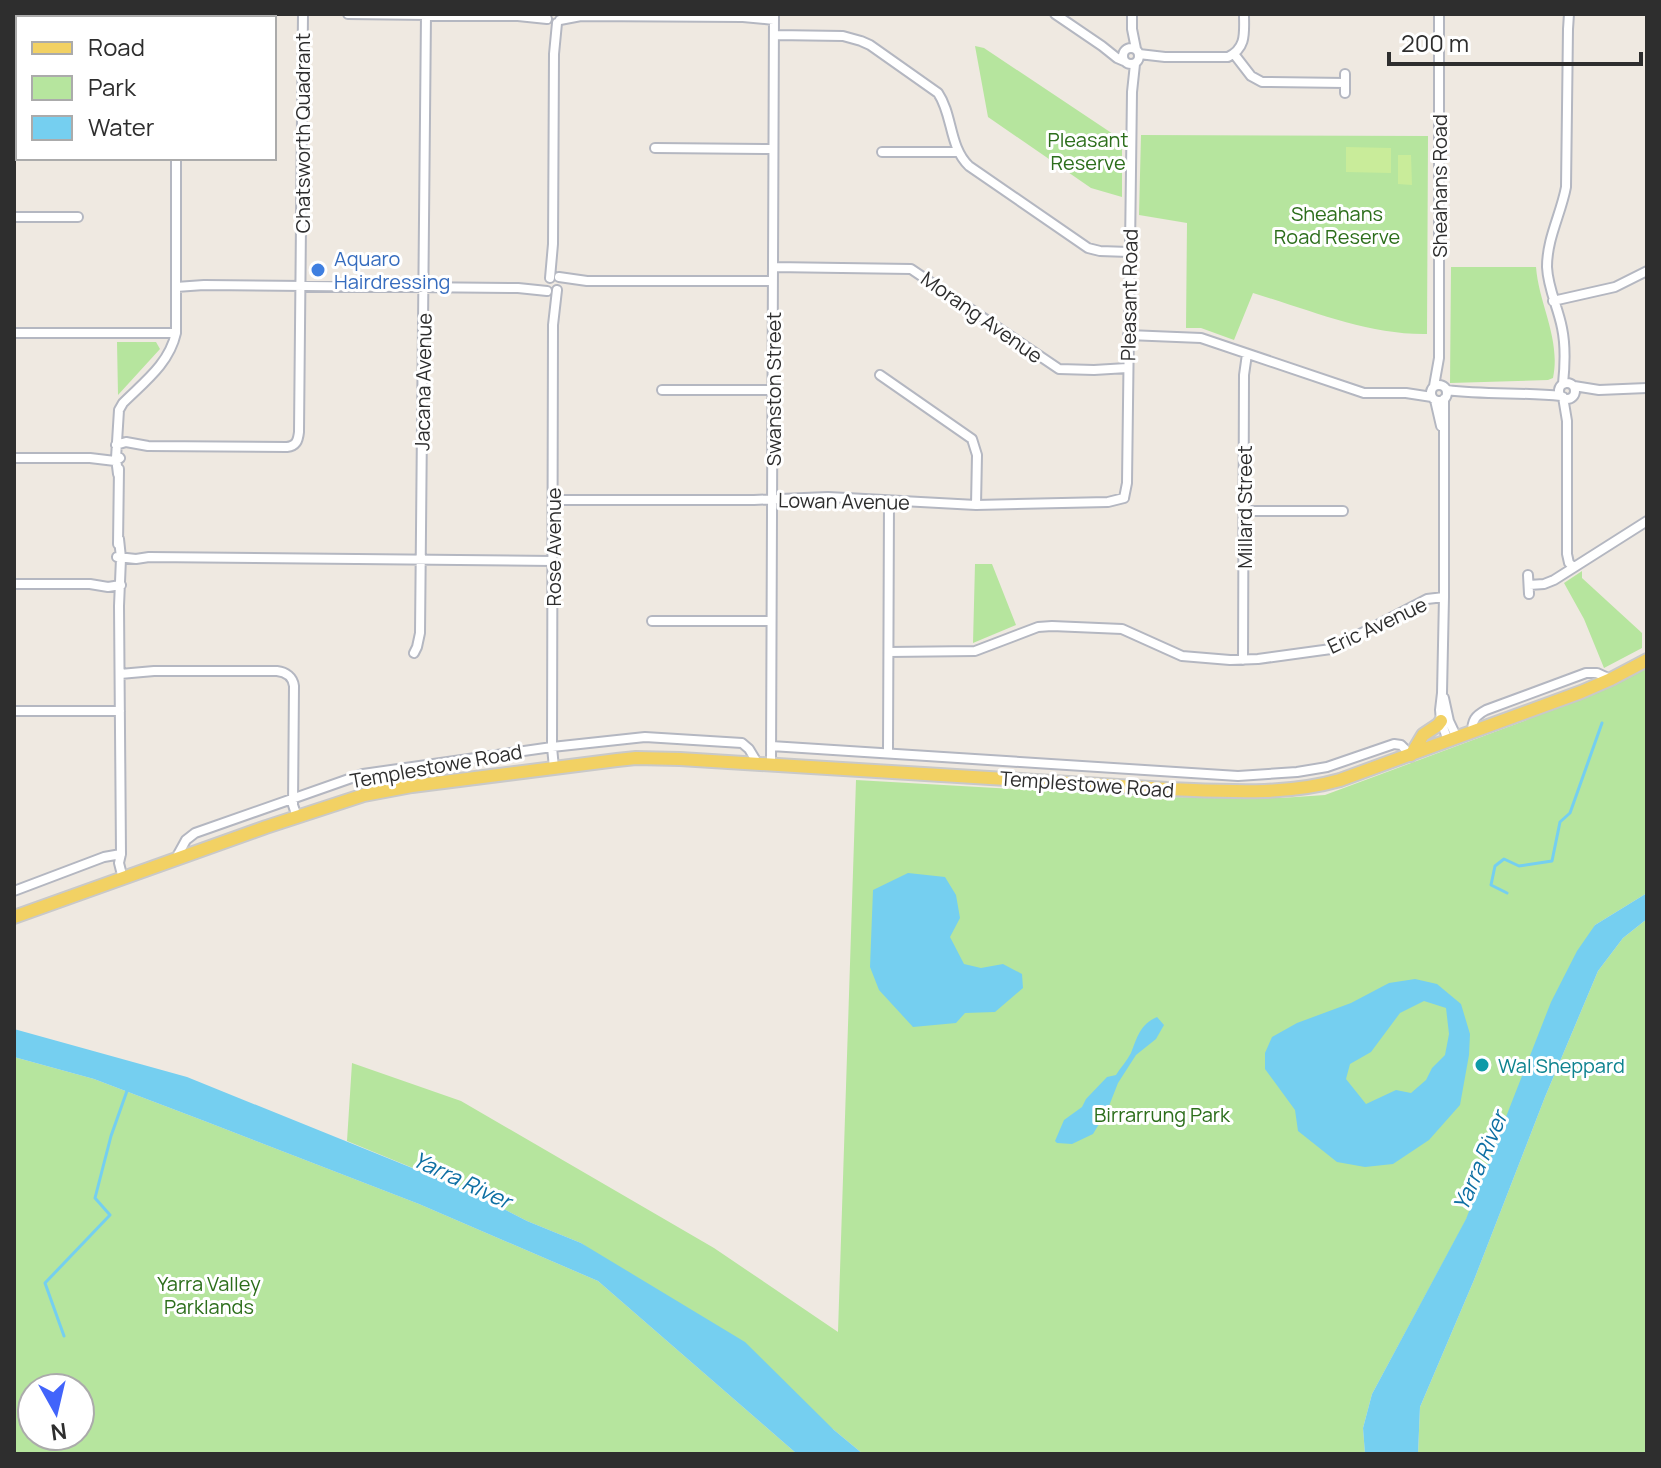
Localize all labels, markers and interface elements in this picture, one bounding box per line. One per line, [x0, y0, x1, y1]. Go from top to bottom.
legend [16, 16, 276, 160]
scale bar [1389, 16, 1641, 66]
text: 200 m [1401, 26, 1469, 59]
text: Road [88, 30, 145, 63]
street label: Chatsworth Quadrant [289, 33, 316, 233]
text: Park [88, 70, 137, 103]
text: Water [88, 110, 155, 143]
street label: Sheahans Road [1426, 114, 1453, 258]
park label: Pleasant Reserve [1048, 126, 1128, 176]
park label: Sheahans Road Reserve [1274, 200, 1400, 250]
street label: Pleasant Road [1114, 229, 1144, 361]
place label: Aquaro Hairdressing [334, 245, 450, 295]
marker: Aquaro Hairdressing [309, 261, 327, 279]
street label: Morang Avenue [916, 265, 1048, 369]
street label: Swanston Street [760, 312, 787, 466]
street label: Jacana Avenue [408, 313, 438, 451]
street label: Millard Street [1231, 445, 1258, 569]
street label: Lowan Avenue [778, 486, 910, 516]
street label: Rose Avenue [540, 488, 567, 607]
street label: Eric Avenue [1323, 590, 1431, 660]
street label: Templestowe Road [348, 738, 524, 794]
street label: Templestowe Road [999, 764, 1175, 804]
place label: Wal Sheppard [1498, 1052, 1625, 1079]
marker: Wal Sheppard [1473, 1056, 1491, 1074]
park label: Birrarrung Park [1094, 1101, 1231, 1128]
water label: Yarra River [1446, 1104, 1516, 1215]
water label: Yarra River [408, 1144, 519, 1217]
park label: Yarra Valley Parklands [157, 1270, 261, 1320]
north arrow [16, 1372, 96, 1452]
text: N [49, 1416, 69, 1448]

